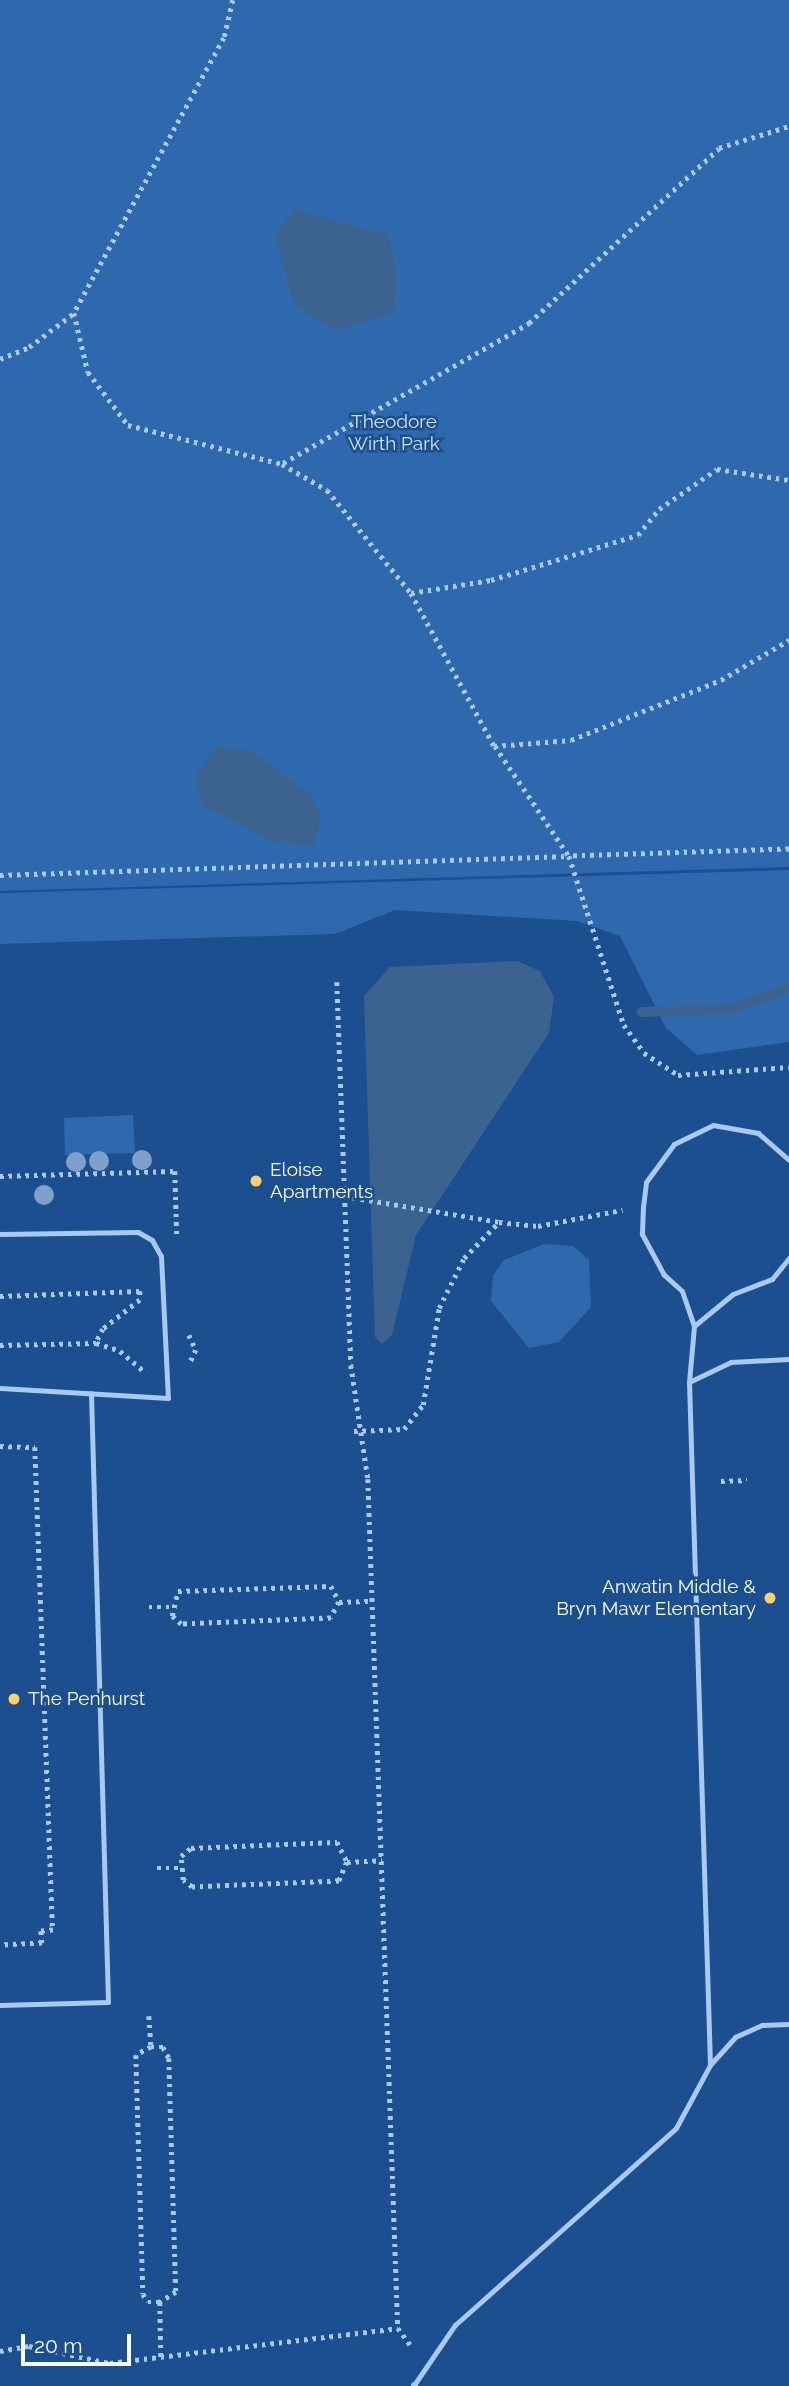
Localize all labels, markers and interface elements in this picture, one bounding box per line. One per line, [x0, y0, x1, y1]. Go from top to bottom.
park label: Theodore Wirth Park [348, 411, 440, 455]
place label: Eloise Apartments [270, 1159, 373, 1203]
marker: Eloise Apartments [248, 1173, 264, 1189]
place label: Anwatin Middle & Bryn Mawr Elementary [556, 1576, 756, 1620]
marker: Anwatin Middle & Bryn Mawr Elementary [762, 1590, 778, 1606]
place label: The Penhurst [28, 1688, 145, 1710]
marker: The Penhurst [6, 1691, 22, 1707]
scale bar [24, 2320, 135, 2364]
text: 20 m [34, 2333, 82, 2358]

